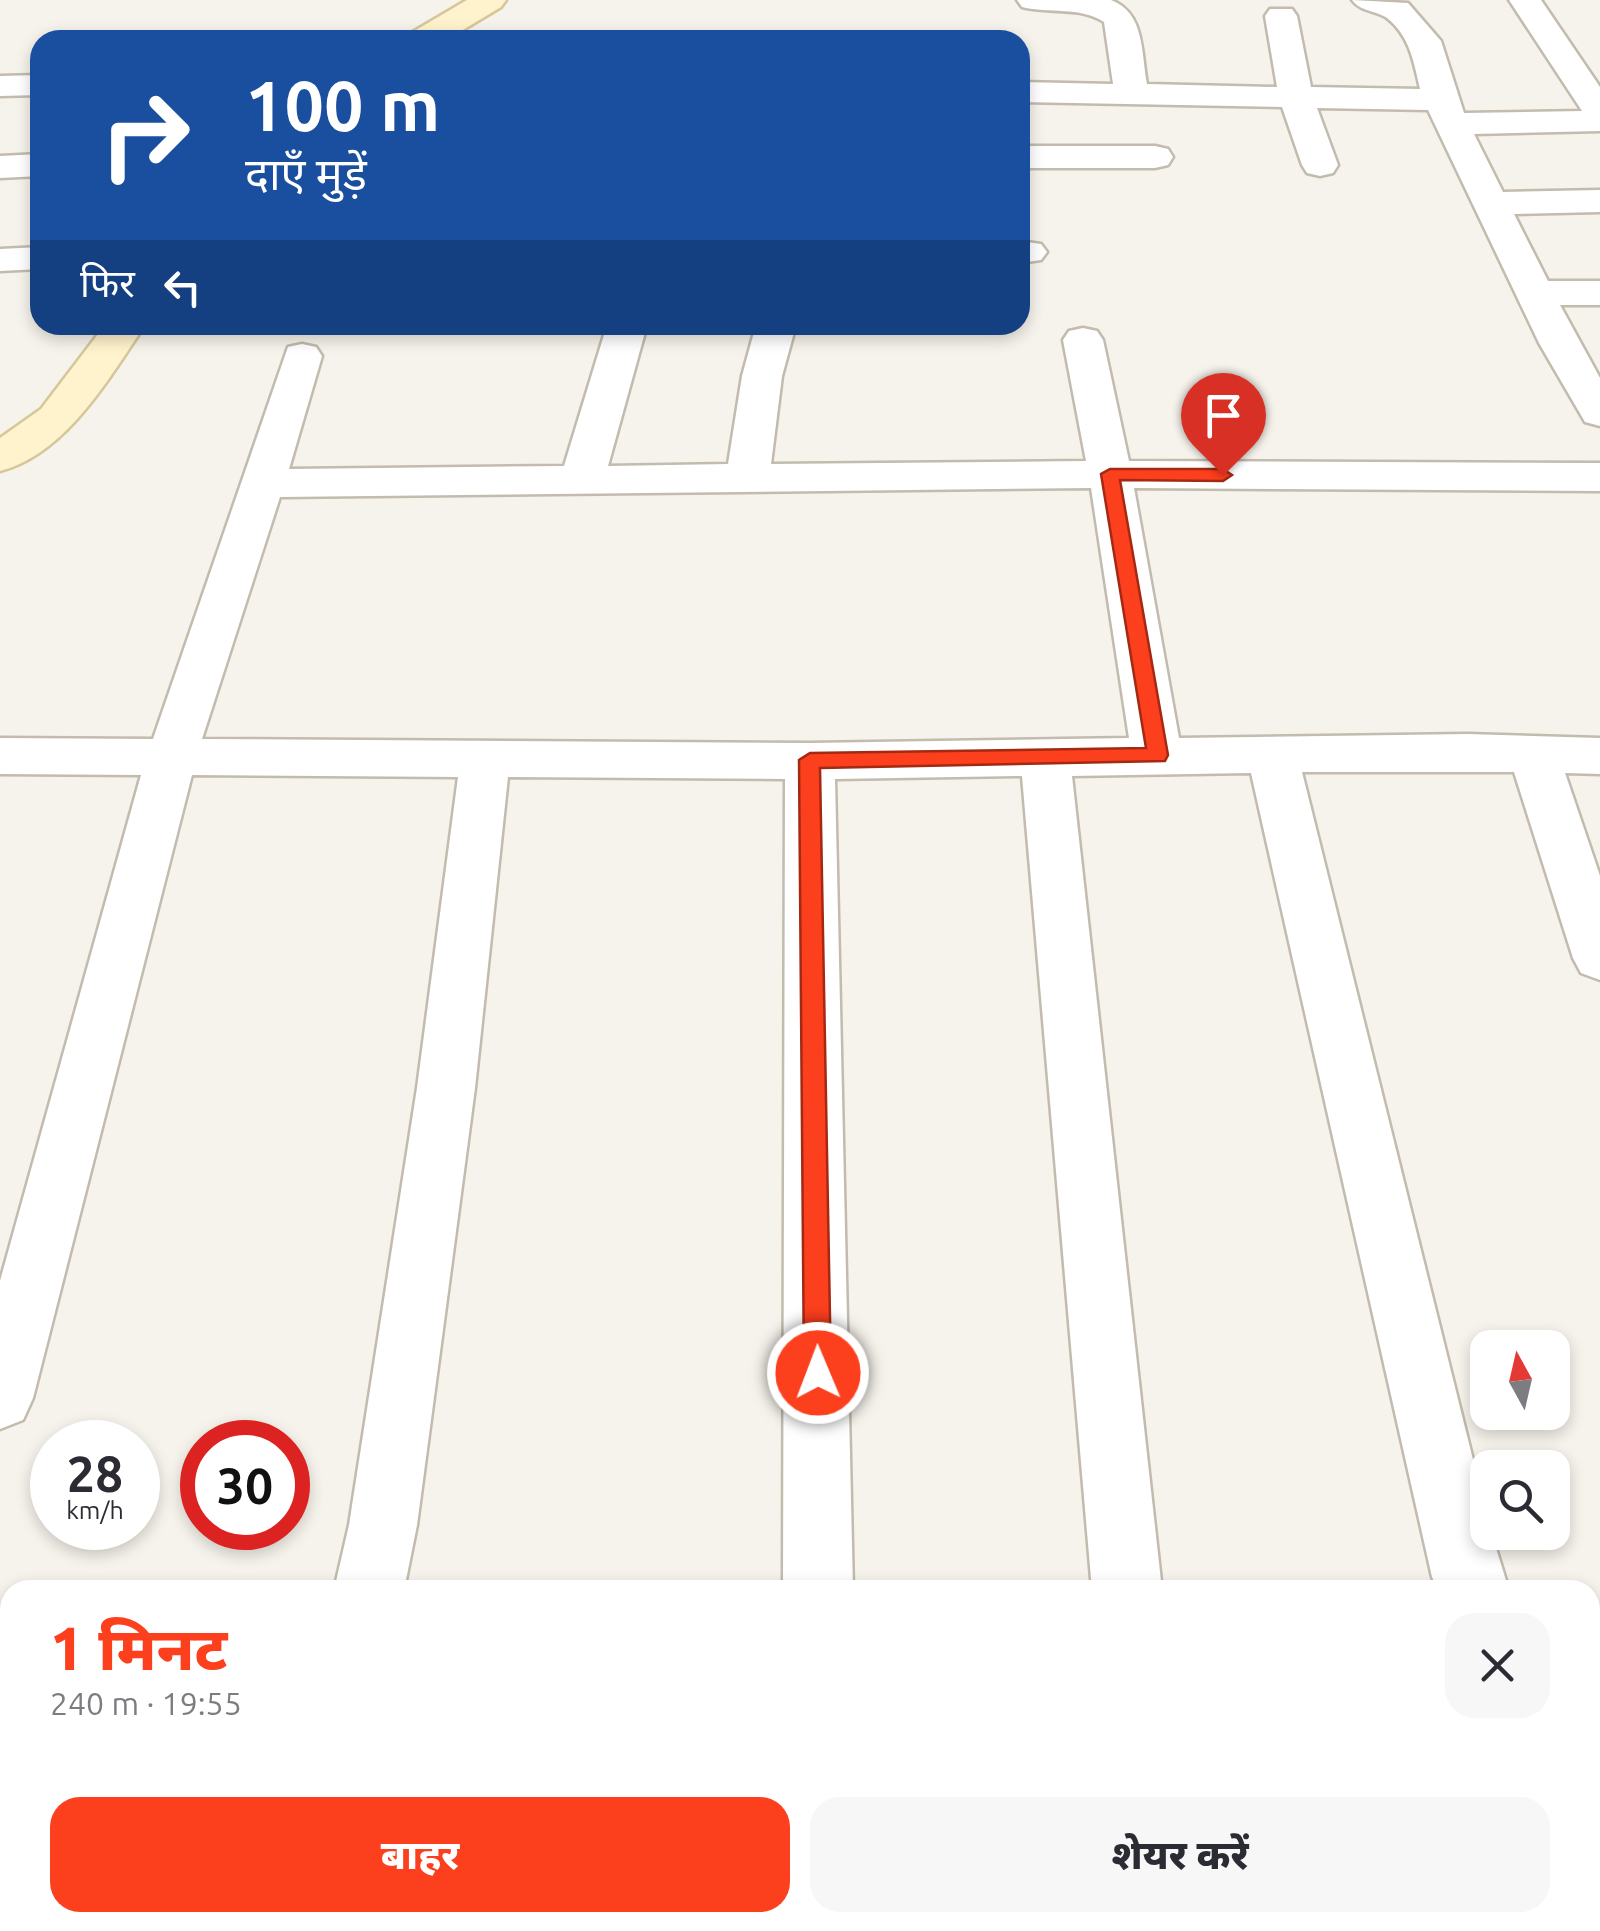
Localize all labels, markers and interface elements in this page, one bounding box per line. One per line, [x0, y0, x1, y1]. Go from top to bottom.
text: 100 m [245, 66, 440, 144]
icon: right [80, 70, 210, 200]
text: दाएँ मुड़ें [245, 148, 367, 199]
icon: left [155, 260, 210, 315]
text: फिर [80, 262, 135, 304]
pin [1181, 373, 1266, 476]
icon: arrive [1196, 388, 1251, 443]
position arrow [766, 1321, 870, 1425]
north arrow [1470, 1330, 1570, 1430]
map controls [1470, 1330, 1570, 1550]
speed limit sign: 30 [180, 1420, 310, 1550]
text: 28 [67, 1445, 123, 1501]
button: search [1470, 1450, 1570, 1550]
text: km/h [66, 1496, 124, 1524]
button: close [1445, 1613, 1550, 1718]
text: 1 मिनट [50, 1614, 227, 1681]
text: 240 m · 19:55 [50, 1685, 242, 1721]
button: बाहर [50, 1797, 790, 1912]
button: शेयर करें [810, 1797, 1550, 1912]

